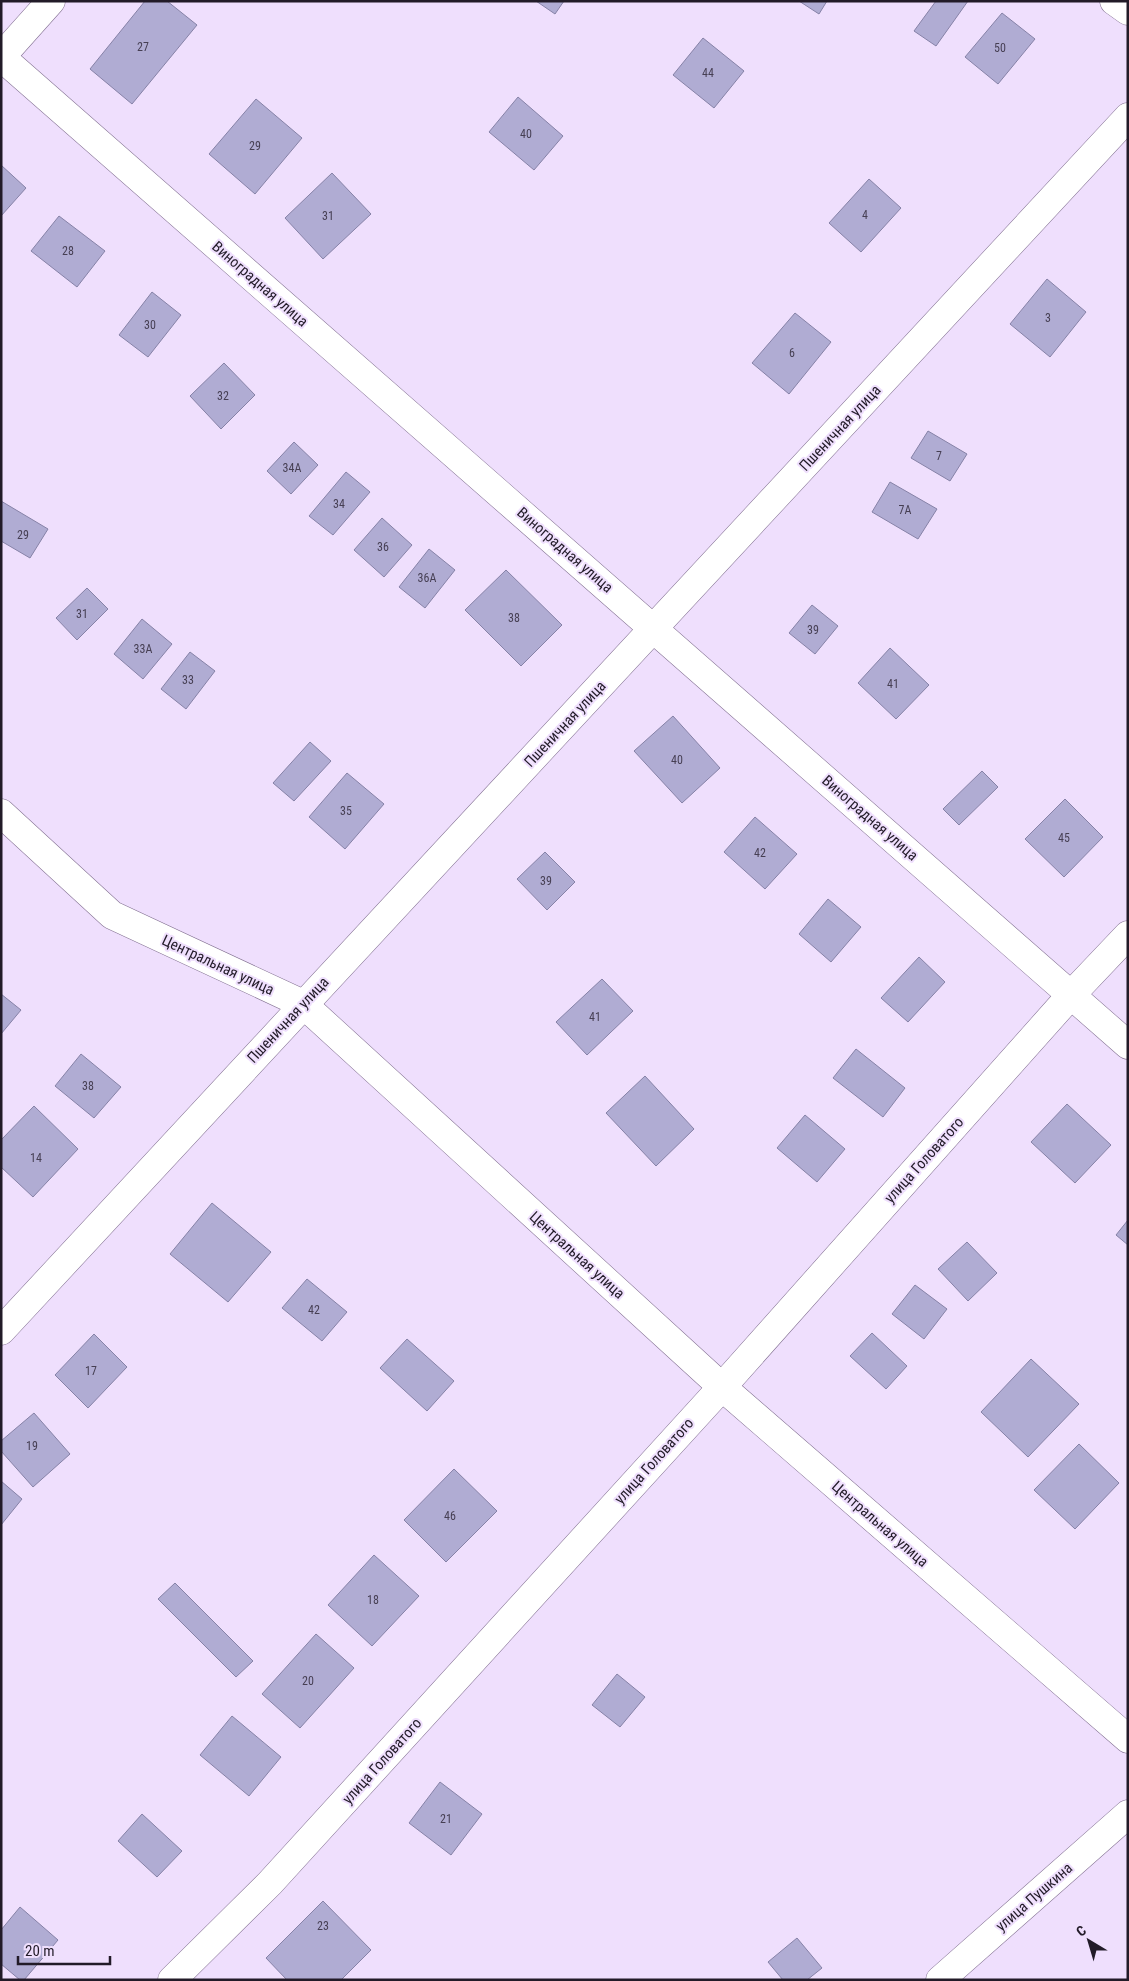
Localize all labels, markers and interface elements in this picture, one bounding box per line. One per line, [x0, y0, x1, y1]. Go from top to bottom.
house number: 27 [137, 40, 149, 54]
house number: 50 [994, 41, 1006, 55]
house number: 44 [702, 66, 714, 80]
house number: 40 [520, 127, 532, 141]
house number: 29 [249, 139, 261, 153]
house number: 4 [862, 208, 868, 222]
house number: 31 [322, 209, 334, 223]
street label: Виноградная улица [208, 238, 312, 330]
house number: 28 [62, 244, 74, 258]
house number: 3 [1045, 311, 1051, 325]
house number: 30 [144, 318, 156, 332]
house number: 6 [789, 346, 795, 360]
street label: Пшеничная улица [796, 381, 884, 475]
house number: 32 [217, 389, 229, 403]
house number: 7 [936, 449, 942, 463]
house number: 34А [283, 461, 301, 475]
house number: 34 [333, 497, 345, 511]
house number: 7А [899, 503, 912, 517]
street label: Виноградная улица [513, 504, 617, 596]
house number: 29 [17, 528, 29, 542]
house number: 36 [377, 540, 389, 554]
house number: 36А [418, 571, 436, 585]
house number: 31 [76, 607, 88, 621]
house number: 38 [508, 611, 520, 625]
house number: 39 [807, 623, 819, 637]
house number: 33А [134, 642, 152, 656]
house number: 33 [182, 673, 194, 687]
street label: Пшеничная улица [521, 677, 609, 771]
house number: 41 [887, 677, 899, 691]
house number: 40 [671, 753, 683, 767]
street label: Виноградная улица [818, 772, 922, 864]
house number: 35 [340, 804, 352, 818]
house number: 45 [1058, 831, 1070, 845]
house number: 42 [754, 846, 766, 860]
house number: 39 [540, 874, 552, 888]
street label: Центральная улица [159, 931, 277, 999]
street label: Пшеничная улица [244, 973, 332, 1067]
house number: 41 [589, 1010, 601, 1024]
house number: 38 [82, 1079, 94, 1093]
street label: улица Головатого [881, 1113, 967, 1207]
house number: 14 [30, 1151, 42, 1165]
street label: Центральная улица [526, 1208, 628, 1302]
house number: 42 [308, 1303, 320, 1317]
house number: 17 [85, 1364, 97, 1378]
street label: улица Головатого [611, 1414, 697, 1508]
house number: 19 [26, 1439, 38, 1453]
street label: Центральная улица [828, 1477, 932, 1571]
house number: 46 [444, 1509, 456, 1523]
house number: 18 [367, 1593, 379, 1607]
house number: 20 [302, 1674, 314, 1688]
street label: улица Головатого [339, 1714, 425, 1808]
house number: 21 [440, 1812, 452, 1826]
street label: улица Пушкина [992, 1859, 1076, 1935]
north arrow [1064, 1916, 1114, 1966]
house number: 23 [317, 1919, 329, 1933]
text: С [1073, 1922, 1089, 1940]
scale bar [18, 1934, 110, 1966]
text: 20 m [25, 1942, 55, 1960]

